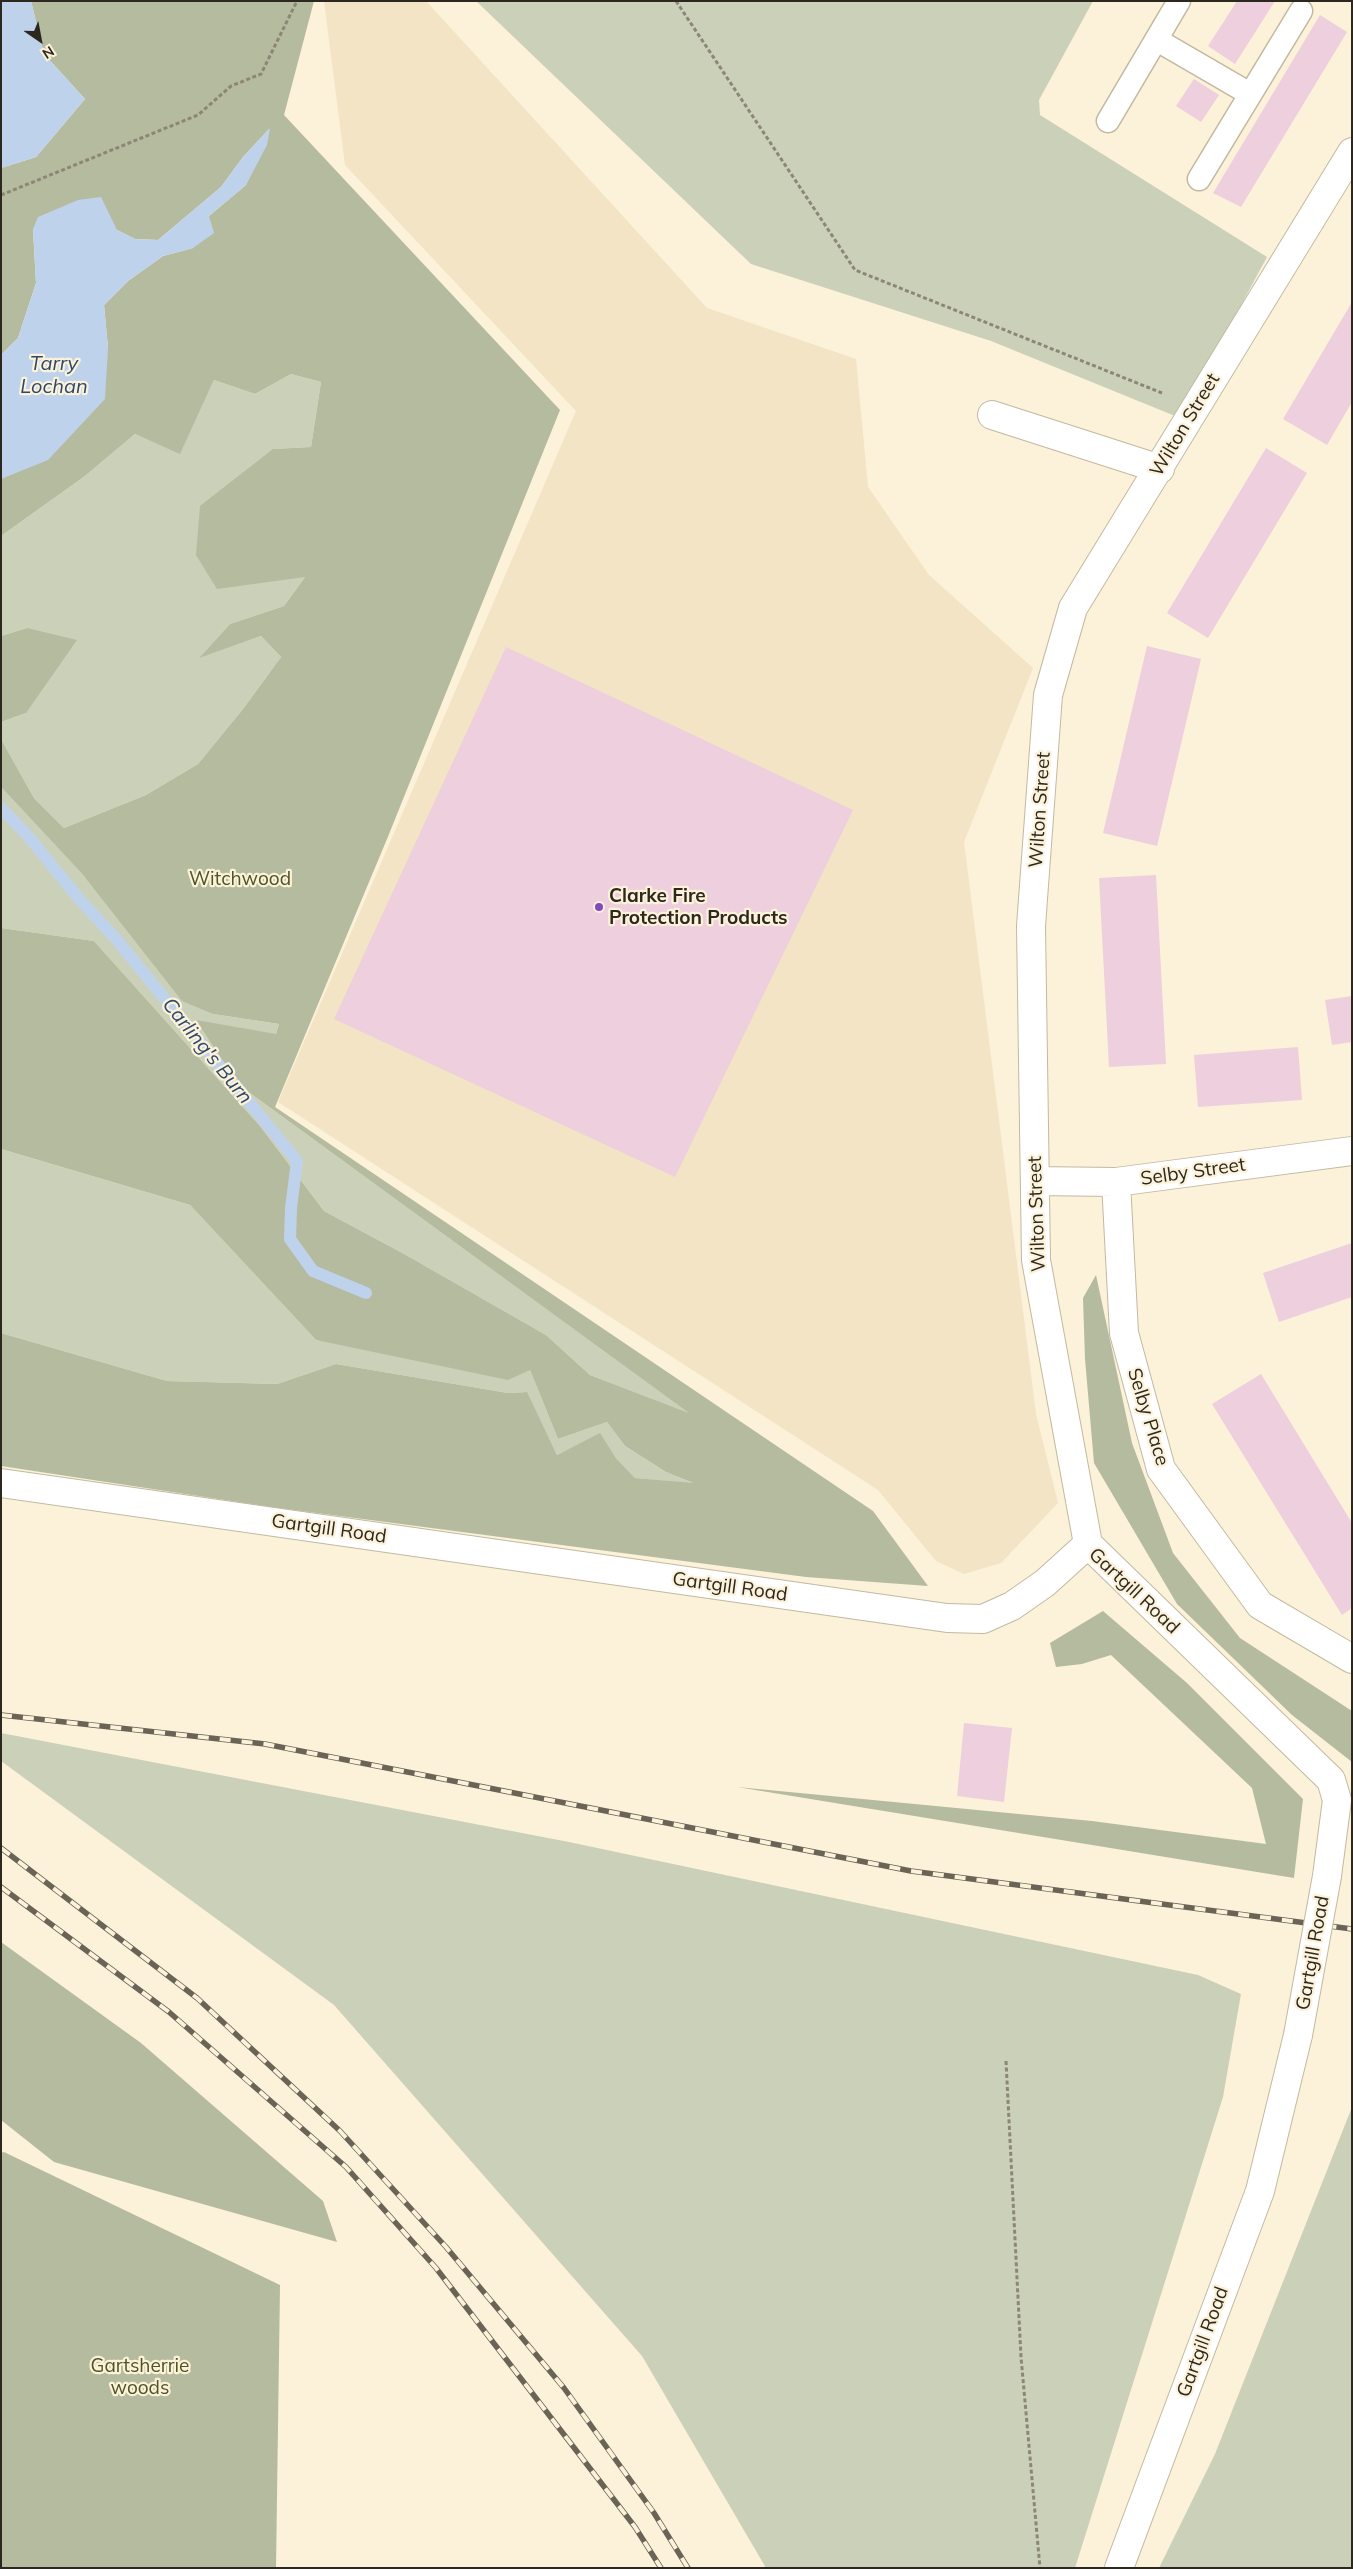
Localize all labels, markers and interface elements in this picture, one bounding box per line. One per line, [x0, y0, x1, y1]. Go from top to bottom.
north arrow [15, 15, 65, 65]
text: N [39, 42, 58, 63]
water label: Tarry Lochan [20, 352, 88, 399]
street label: Wilton Street [1145, 369, 1225, 481]
street label: Wilton Street [1025, 751, 1055, 869]
park label: Witchwood [189, 868, 291, 890]
place label: Clarke Fire Protection Products [609, 885, 788, 929]
marker: Clarke Fire Protection Products [593, 901, 605, 913]
water label: Carling's Burn [157, 993, 257, 1109]
street label: Selby Street [1139, 1153, 1247, 1191]
street label: Wilton Street [1024, 1156, 1050, 1272]
street label: Selby Place [1122, 1365, 1174, 1469]
street label: Gartgill Road [270, 1510, 388, 1548]
street label: Gartgill Road [1084, 1543, 1184, 1639]
street label: Gartgill Road [671, 1568, 789, 1606]
street label: Gartgill Road [1292, 1894, 1334, 2012]
street label: Gartgill Road [1172, 2284, 1234, 2400]
park label: Gartsherrie woods [91, 2355, 189, 2399]

